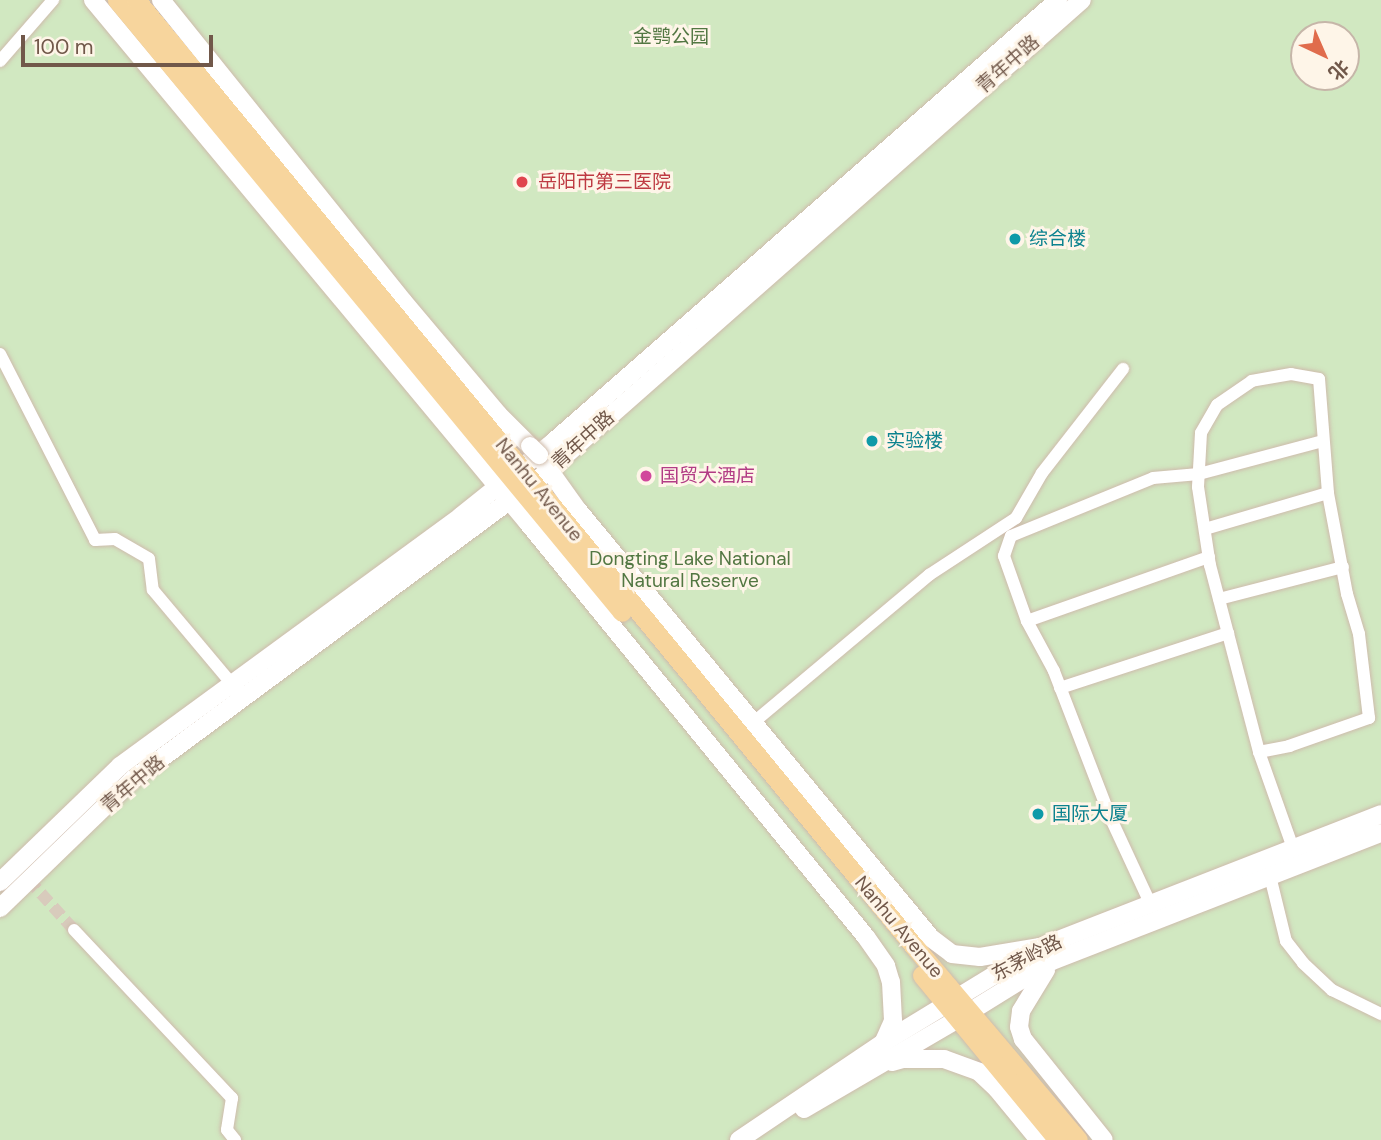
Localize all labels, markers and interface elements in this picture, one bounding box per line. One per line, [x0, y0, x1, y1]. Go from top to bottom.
scale bar [24, 21, 217, 65]
north arrow [1290, 21, 1360, 91]
park label: 金鹗公园 [633, 26, 709, 48]
street label: 青年中路 [972, 30, 1044, 98]
text: 100 m [34, 33, 94, 61]
text: 北 [1323, 54, 1354, 86]
place label: 岳阳市第三医院 [538, 171, 671, 193]
marker: 岳阳市第三医院 [512, 172, 532, 192]
place label: 综合楼 [1029, 228, 1086, 250]
marker: 综合楼 [1007, 231, 1023, 247]
street label: 青年中路 [547, 406, 619, 474]
place label: 实验楼 [886, 430, 943, 452]
marker: 实验楼 [864, 433, 880, 449]
street label: Nanhu Avenue [491, 434, 587, 546]
place label: 国贸大酒店 [660, 465, 755, 487]
marker: 国贸大酒店 [638, 468, 654, 484]
park label: Dongting Lake National Natural Reserve [589, 548, 791, 592]
street label: 青年中路 [97, 751, 169, 817]
place label: 国际大厦 [1052, 803, 1128, 825]
marker: 国际大厦 [1030, 806, 1046, 822]
street label: Nanhu Avenue [850, 871, 948, 983]
street label: 东茅岭路 [988, 930, 1066, 986]

